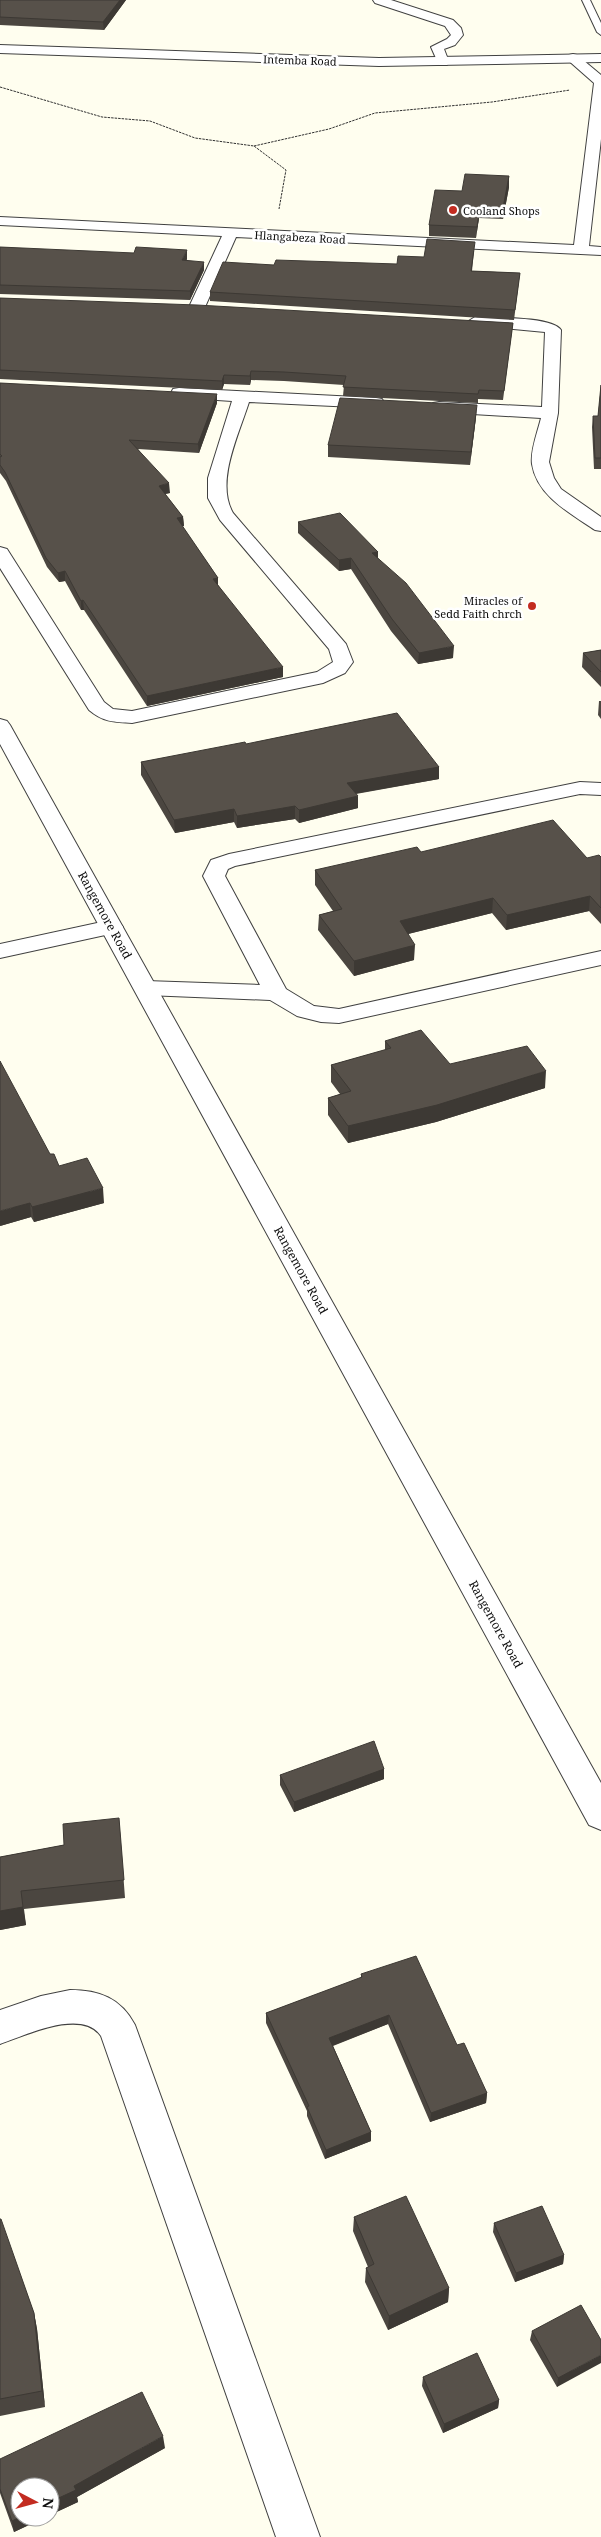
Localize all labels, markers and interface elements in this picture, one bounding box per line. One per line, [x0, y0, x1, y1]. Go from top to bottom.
street label: Intemba Road [263, 51, 337, 69]
place label: Cooland Shops [463, 203, 540, 218]
marker: Cooland Shops [447, 204, 459, 216]
street label: Hlangabeza Road [254, 227, 346, 247]
place label: Miracles of Sedd Faith chrch [434, 593, 523, 621]
marker: Miracles of Sedd Faith chrch [526, 600, 538, 612]
street label: Rangemore Road [74, 868, 136, 962]
street label: Rangemore Road [270, 1223, 332, 1317]
street label: Rangemore Road [465, 1577, 527, 1671]
north arrow [10, 2477, 60, 2527]
text: N [38, 2497, 58, 2510]

